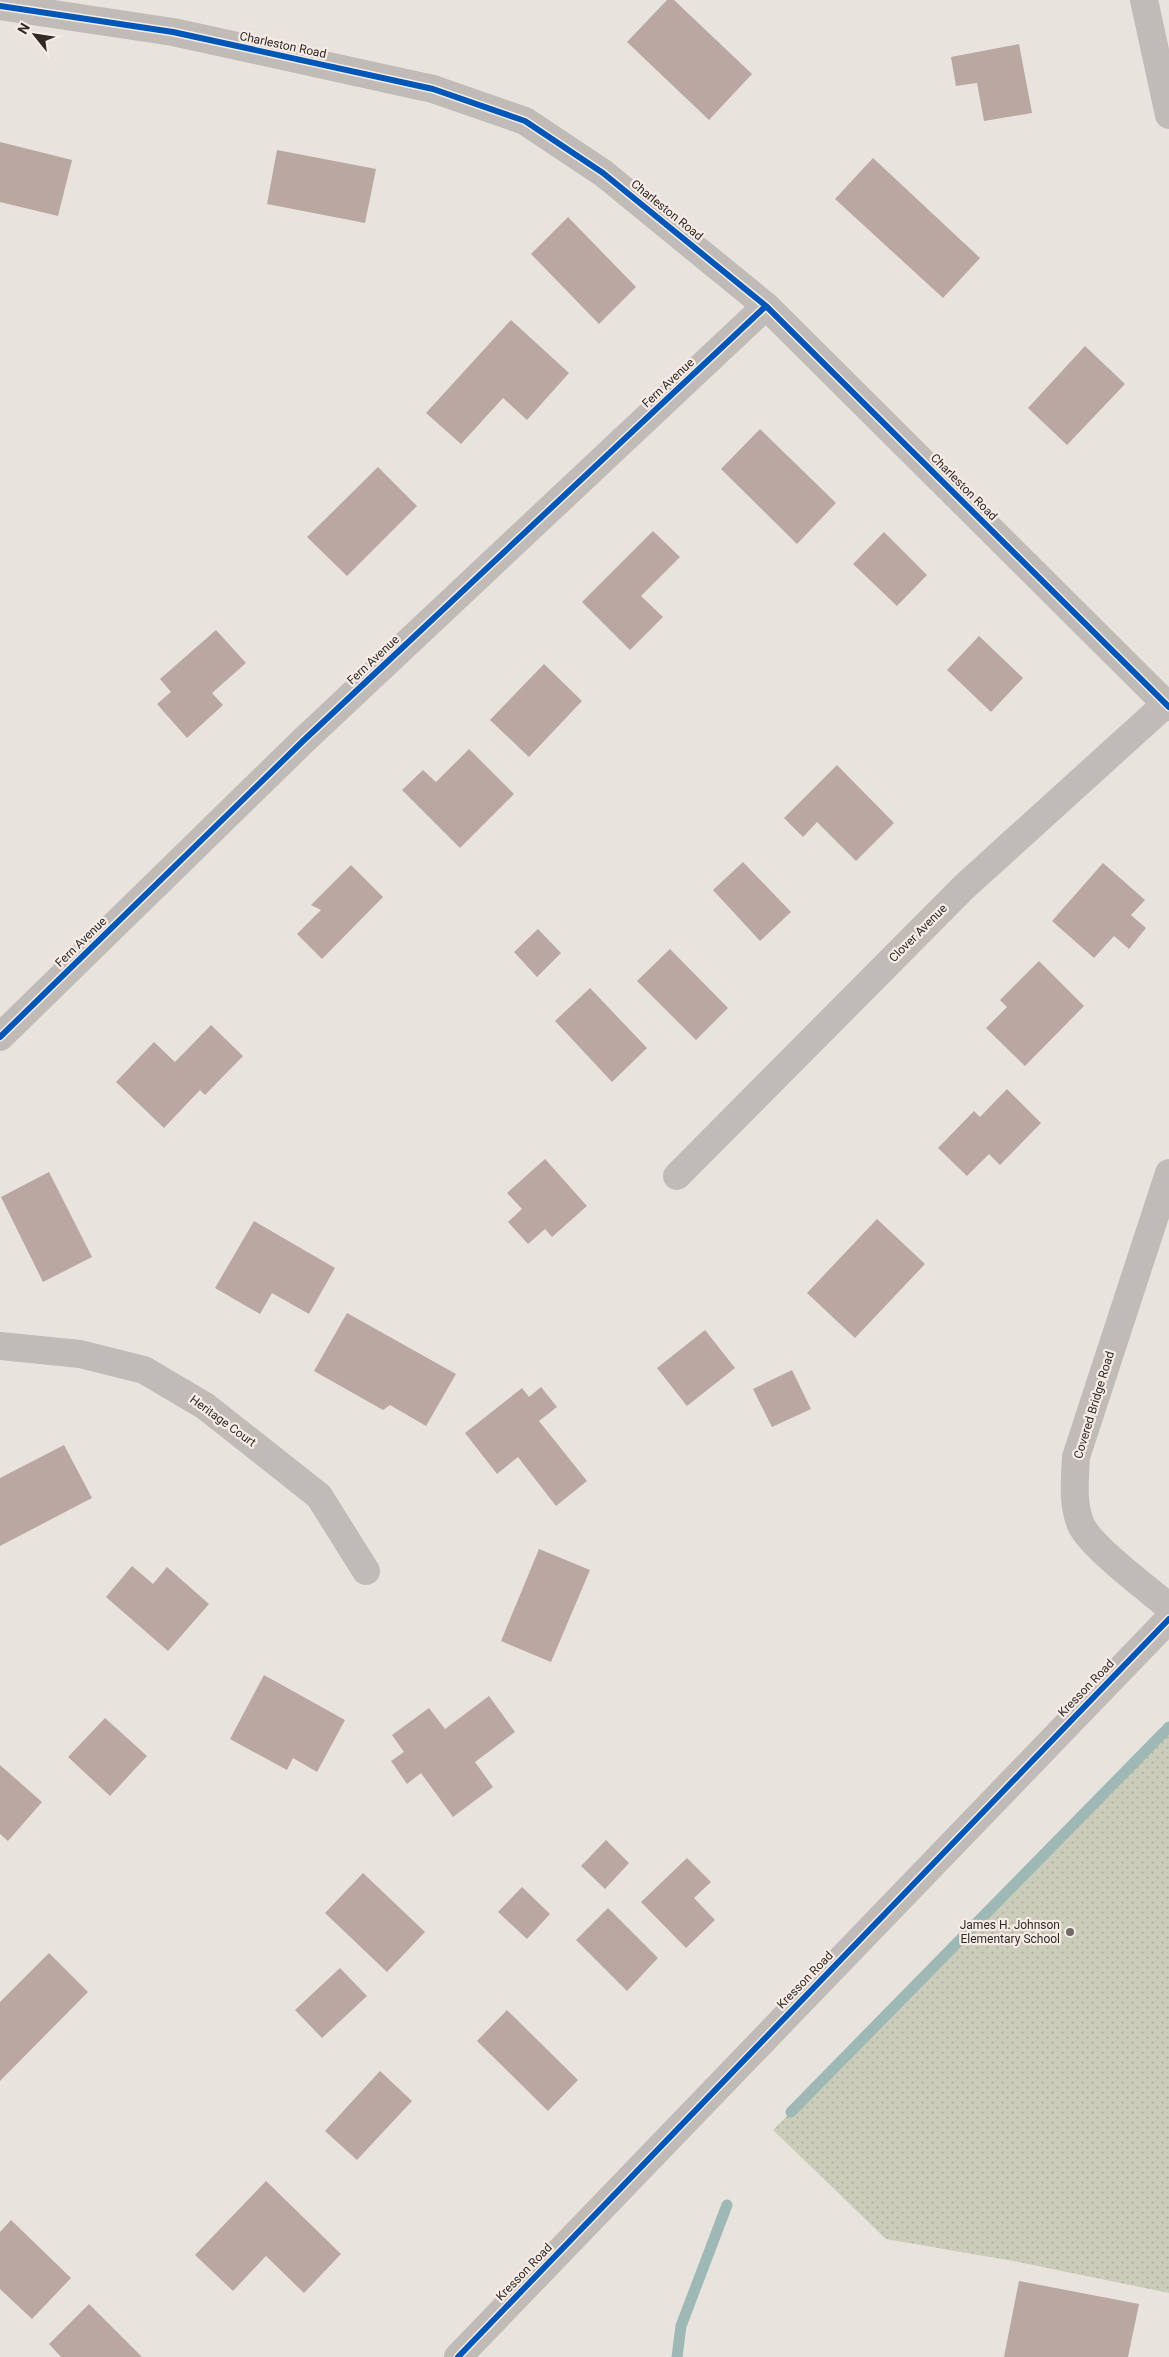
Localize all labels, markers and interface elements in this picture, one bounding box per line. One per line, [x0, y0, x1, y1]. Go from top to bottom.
north arrow [10, 10, 60, 60]
text: N [14, 20, 33, 37]
street label: Charleston Road [238, 29, 328, 61]
street label: Charleston Road [628, 177, 706, 243]
street label: Fern Avenue [639, 355, 697, 411]
street label: Charleston Road [928, 451, 1000, 523]
street label: Fern Avenue [344, 632, 402, 688]
street label: Clover Avenue [886, 901, 950, 965]
street label: Fern Avenue [52, 914, 110, 970]
street label: Covered Bridge Road [1071, 1350, 1117, 1460]
street label: Heritage Court [187, 1392, 259, 1450]
street label: Kresson Road [1055, 1656, 1117, 1720]
place label: James H. Johnson Elementary School [960, 1918, 1060, 1946]
marker: James H. Johnson Elementary School [1064, 1926, 1076, 1938]
street label: Kresson Road [774, 1948, 836, 2012]
street label: Kresson Road [493, 2240, 555, 2304]

